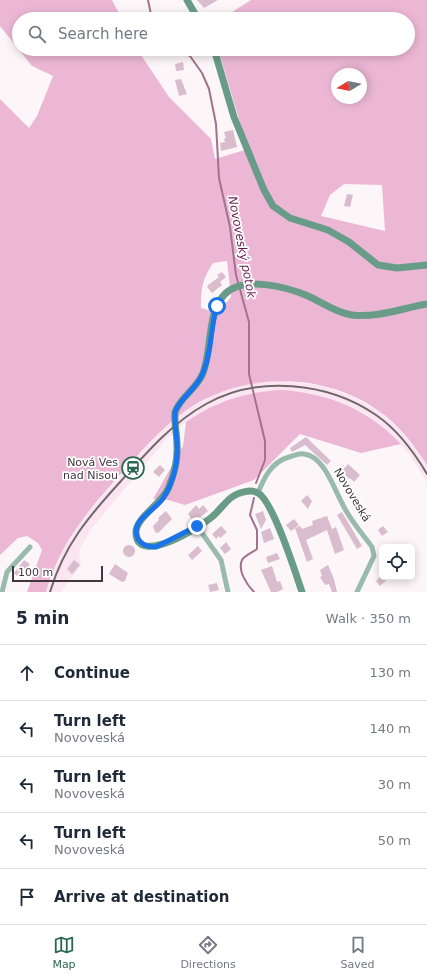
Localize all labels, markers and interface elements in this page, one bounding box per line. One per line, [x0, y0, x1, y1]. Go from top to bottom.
search box [12, 12, 415, 56]
icon: search [26, 23, 48, 45]
text: Search here [58, 25, 148, 43]
north arrow [331, 68, 367, 104]
water label: Novoveský potok [225, 195, 259, 300]
route start [208, 297, 226, 315]
station icon: Nová Ves nad Nisou [120, 455, 146, 481]
place label: Nová Ves nad Nisou [63, 456, 118, 482]
street label: Novoveská [331, 466, 373, 524]
route end [188, 517, 206, 535]
map controls [379, 544, 415, 580]
button: locate [379, 544, 415, 580]
scale bar [12, 564, 103, 583]
text: 100 m [18, 566, 53, 579]
text: 5 min [16, 608, 69, 628]
text: Walk · 350 m [326, 611, 411, 626]
icon: ahead [16, 662, 38, 684]
text: Continue [54, 664, 130, 682]
text: 130 m [369, 665, 411, 680]
text: Turn left [54, 712, 126, 730]
icon: left [16, 718, 38, 740]
text: 140 m [369, 721, 411, 736]
text: Novoveská [54, 730, 125, 745]
text: Turn left [54, 768, 126, 786]
icon: left [16, 774, 38, 796]
text: 30 m [378, 777, 411, 792]
text: Novoveská [54, 786, 125, 801]
text: Turn left [54, 824, 126, 842]
icon: left [16, 830, 38, 852]
text: 50 m [378, 833, 411, 848]
text: Novoveská [54, 842, 125, 857]
icon: arrive [16, 886, 38, 908]
text: Arrive at destination [54, 888, 229, 906]
tab: Map [52, 934, 76, 971]
tab: Directions [180, 934, 236, 971]
tab: Saved [341, 934, 375, 971]

